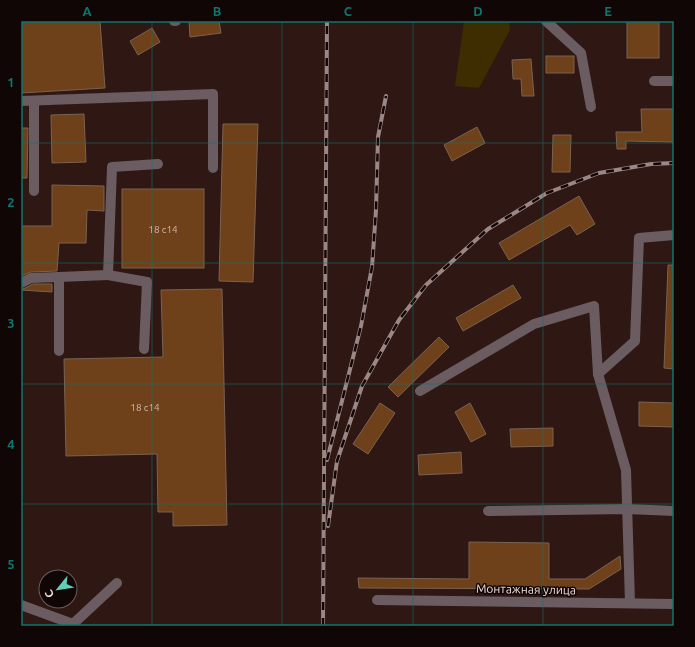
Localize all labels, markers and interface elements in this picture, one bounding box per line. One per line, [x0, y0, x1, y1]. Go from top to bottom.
text: A [82, 4, 92, 18]
text: B [213, 4, 222, 18]
text: C [344, 4, 353, 18]
text: D [473, 4, 483, 18]
text: E [604, 4, 612, 18]
text: 1 [7, 75, 15, 89]
text: 2 [7, 195, 15, 209]
house number: 18 с14 [148, 224, 178, 235]
text: 3 [7, 316, 15, 330]
house number: 18 с14 [130, 402, 160, 413]
text: 4 [7, 437, 15, 451]
text: 5 [7, 557, 15, 571]
north arrow [38, 569, 78, 609]
street label: Монтажная улица [476, 582, 576, 596]
text: С [42, 588, 56, 600]

